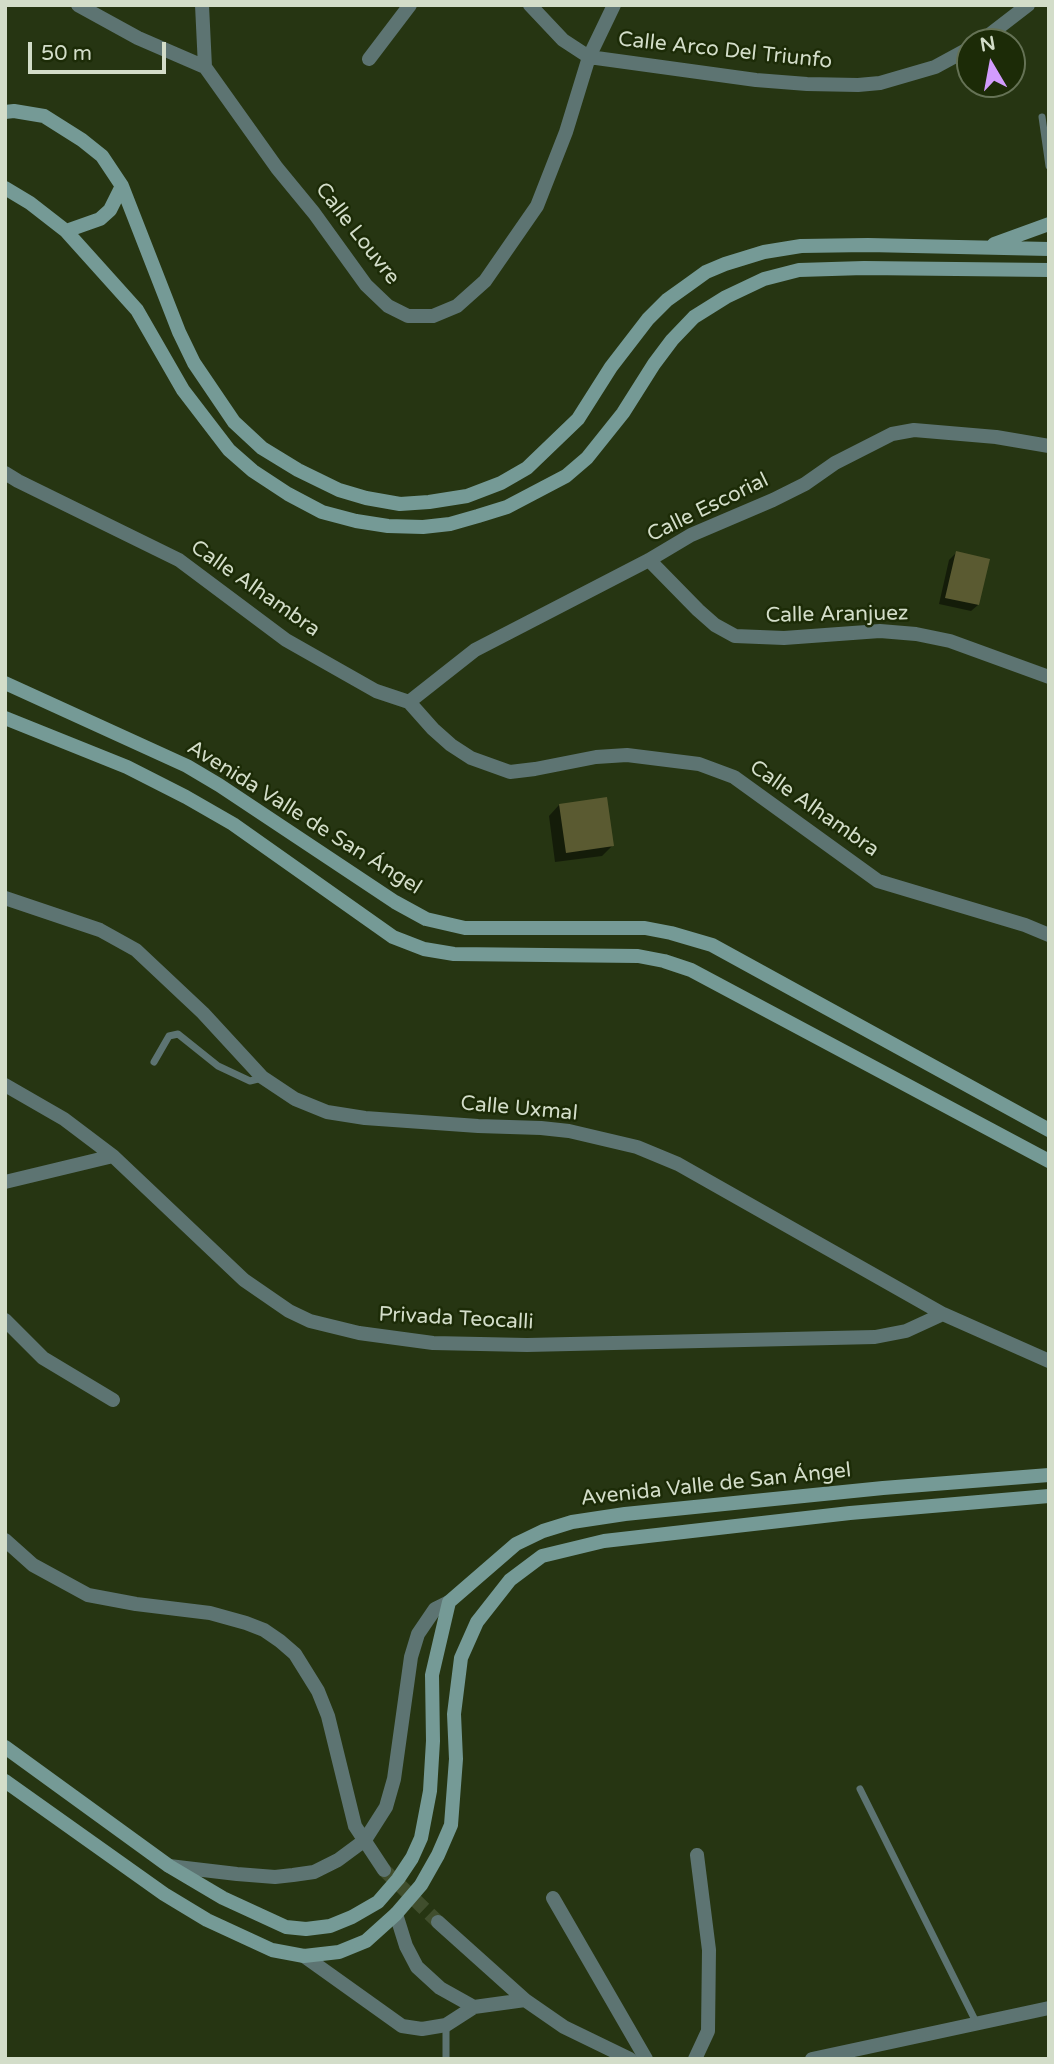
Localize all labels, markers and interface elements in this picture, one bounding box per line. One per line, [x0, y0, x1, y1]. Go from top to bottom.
street label: Calle Arco Del Triunfo [617, 27, 833, 75]
scale bar [32, 28, 170, 72]
north arrow [956, 28, 1026, 98]
text: N [978, 32, 997, 56]
text: 50 m [41, 41, 92, 66]
street label: Calle Louvre [309, 178, 405, 290]
street label: Calle Escorial [643, 468, 773, 548]
street label: Calle Alhambra [186, 535, 324, 643]
street label: Calle Aranjuez [765, 601, 909, 629]
street label: Avenida Valle de San Ángel [182, 735, 426, 901]
street label: Calle Alhambra [745, 755, 883, 863]
street label: Calle Uxmal [459, 1091, 579, 1127]
street label: Privada Teocalli [378, 1302, 534, 1336]
street label: Avenida Valle de San Ángel [580, 1458, 852, 1512]

